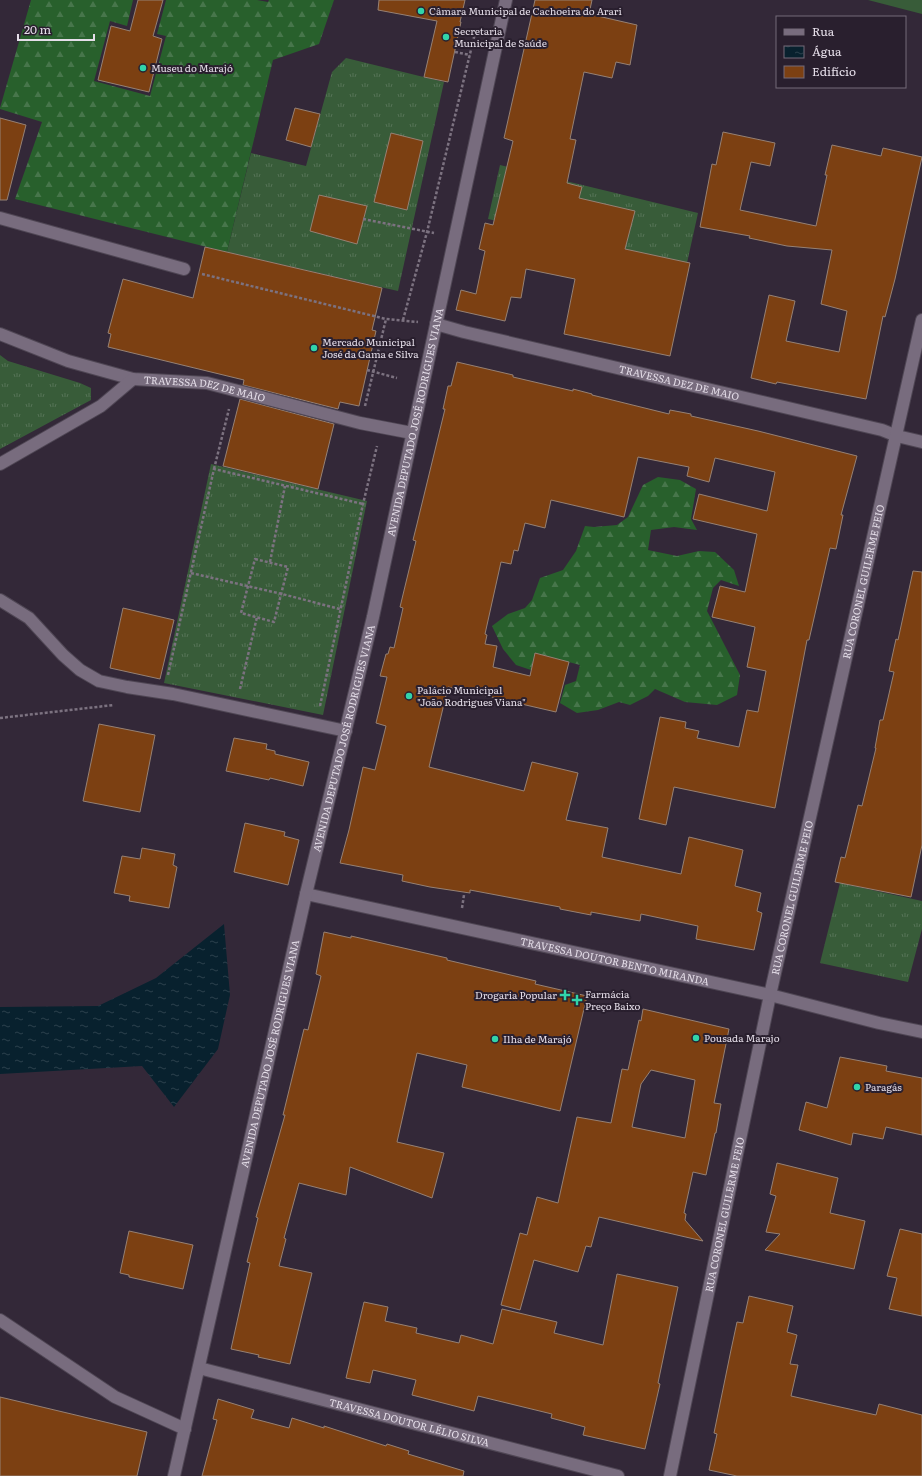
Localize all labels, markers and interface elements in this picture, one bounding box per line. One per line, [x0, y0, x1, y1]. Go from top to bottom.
place label: Câmara Municipal de Cachoeira do Arari [429, 3, 623, 18]
marker: Câmara Municipal de Cachoeira do Arari [416, 6, 426, 16]
scale bar [18, 16, 94, 42]
legend [776, 16, 906, 88]
text: 20 m [24, 20, 51, 38]
text: Rua [812, 22, 835, 40]
place label: Secretaria Municipal de Saúde [454, 23, 547, 50]
marker: Secretaria Municipal de Saúde [441, 32, 451, 42]
text: Água [812, 42, 842, 60]
place label: Museu do Marajó [151, 60, 233, 75]
text: Edifício [812, 62, 856, 80]
marker: Museu do Marajó [138, 63, 148, 73]
street label: AVENIDA DEPUTADO JOSÉ RODRIGUES VIANA [383, 306, 447, 538]
place label: Mercado Municipal José da Gama e Silva [322, 334, 419, 361]
marker: Mercado Municipal José da Gama e Silva [309, 343, 319, 353]
street label: TRAVESSA DEZ DE MAIO [617, 361, 741, 403]
street label: TRAVESSA DEZ DE MAIO [143, 372, 267, 405]
street label: RUA CORONEL GUILERME FEIO [838, 502, 887, 660]
street label: AVENIDA DEPUTADO JOSÉ RODRIGUES VIANA [308, 622, 378, 853]
place label: Palácio Municipal "João Rodrigues Viana" [417, 682, 526, 709]
marker: Palácio Municipal "João Rodrigues Viana" [404, 691, 414, 701]
street label: RUA CORONEL GUILERME FEIO [767, 819, 816, 976]
street label: TRAVESSA DOUTOR BENTO MIRANDA [519, 933, 711, 989]
street label: AVENIDA DEPUTADO JOSÉ RODRIGUES VIANA [236, 938, 303, 1169]
place label: Farmácia Preço Baixo [585, 986, 640, 1013]
place label: Drogaria Popular [475, 987, 557, 1002]
marker: Drogaria Popular [560, 990, 570, 1000]
marker: Farmácia Preço Baixo [572, 995, 582, 1005]
place label: Pousada Marajo [704, 1030, 780, 1045]
place label: Ilha de Marajó [503, 1031, 572, 1046]
marker: Pousada Marajo [691, 1033, 701, 1043]
marker: Ilha de Marajó [490, 1034, 500, 1044]
place label: Paragás [865, 1079, 902, 1094]
marker: Paragás [852, 1082, 862, 1092]
street label: RUA CORONEL GUILERME FEIO [700, 1135, 747, 1293]
street label: TRAVESSA DOUTOR LÉLIO SILVA [327, 1394, 492, 1450]

